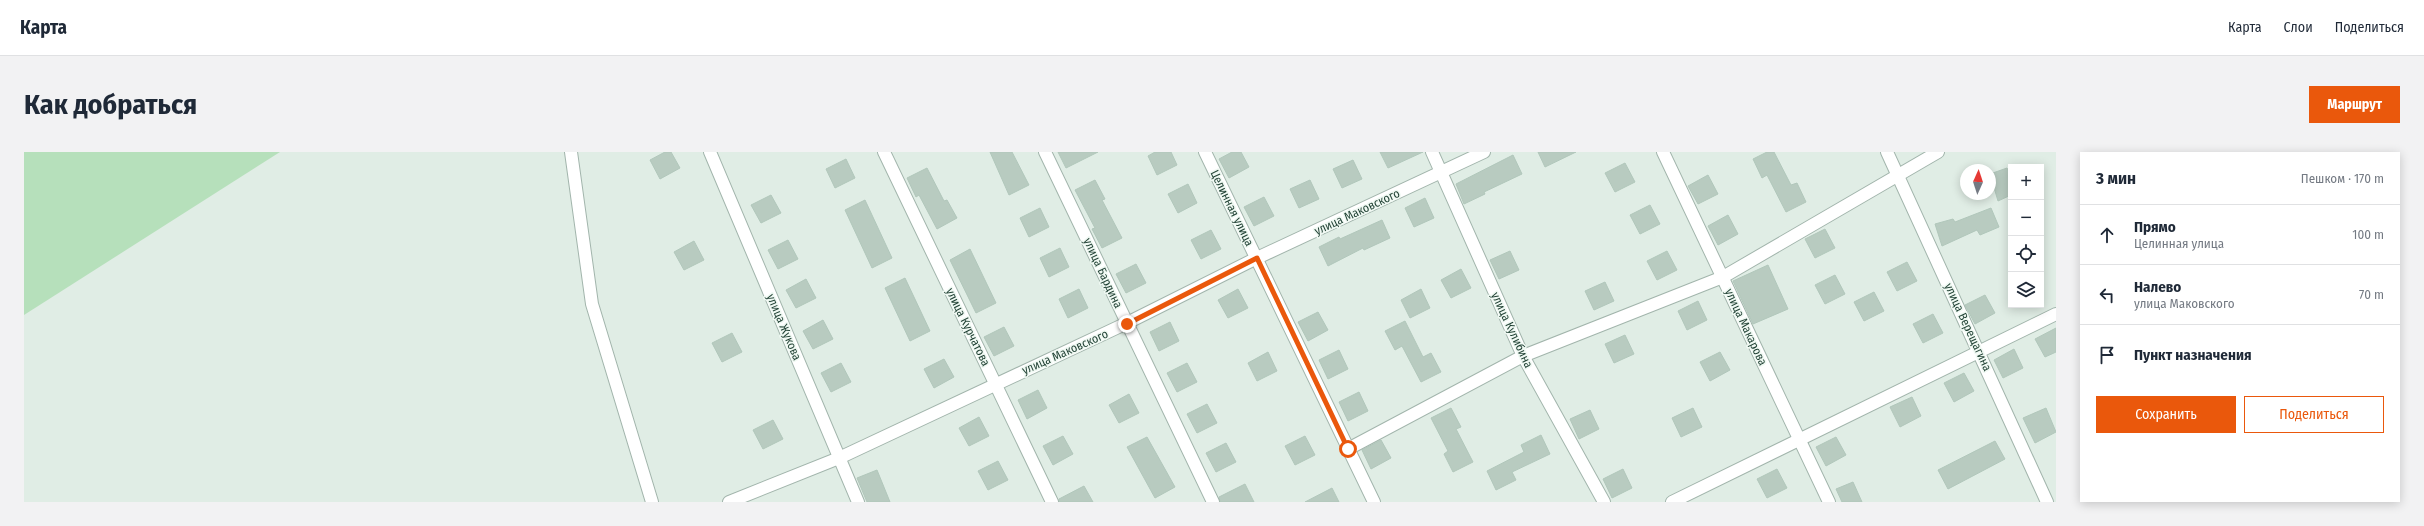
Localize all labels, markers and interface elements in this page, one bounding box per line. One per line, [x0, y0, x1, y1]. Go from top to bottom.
text: Карта [20, 16, 67, 39]
text: Карта [2228, 19, 2262, 36]
text: Слои [2284, 19, 2313, 36]
text: Поделиться [2335, 19, 2404, 36]
button: Маршрут [2309, 86, 2400, 123]
text: Как добраться [24, 88, 197, 121]
north arrow [1960, 164, 1996, 200]
map controls [2008, 164, 2044, 308]
button: + [2008, 164, 2044, 200]
street label: Целинная улица [1207, 168, 1257, 249]
text: 3 мин [2096, 168, 2136, 189]
text: Пешком · 170 m [2301, 171, 2384, 186]
street label: улица Маковского [1312, 186, 1402, 238]
button: − [2008, 200, 2044, 236]
text: Прямо [2134, 218, 2176, 236]
icon: ahead [2096, 224, 2118, 246]
text: 100 m [2352, 227, 2384, 242]
street label: улица Бардина [1081, 236, 1125, 311]
button: locate [2008, 236, 2044, 272]
text: Целинная улица [2134, 236, 2224, 251]
button: layers [2008, 272, 2044, 308]
text: Налево [2134, 278, 2181, 296]
street label: улица Верещагина [1941, 281, 1995, 373]
icon: left [2096, 284, 2118, 306]
street label: улица Курчатова [943, 286, 993, 368]
street label: улица Макарова [1722, 286, 1770, 368]
text: 70 m [2359, 287, 2384, 302]
street label: улица Кулибина [1488, 290, 1536, 370]
street label: улица Жукова [764, 292, 804, 362]
text: улица Маковского [2134, 296, 2234, 311]
route end [1118, 315, 1136, 333]
street label: улица Маковского [1020, 327, 1110, 377]
icon: arrive [2096, 344, 2118, 366]
text: Пункт назначения [2134, 346, 2252, 364]
button: Сохранить [2096, 396, 2236, 433]
button: Поделиться [2244, 396, 2384, 433]
route start [1339, 440, 1357, 458]

